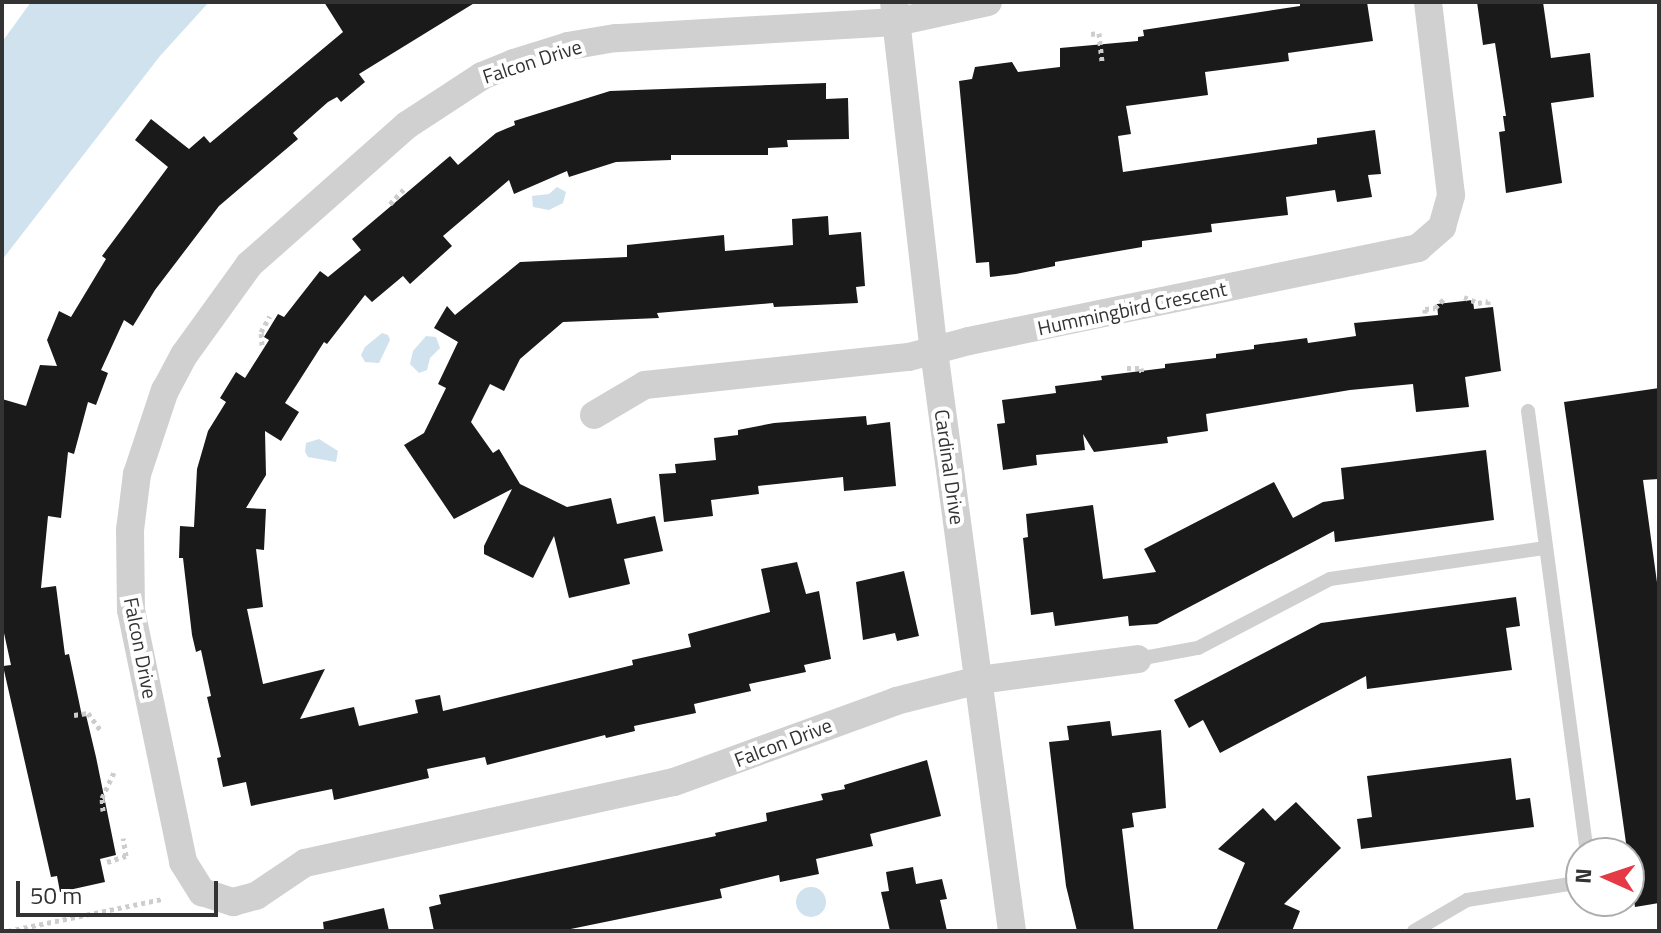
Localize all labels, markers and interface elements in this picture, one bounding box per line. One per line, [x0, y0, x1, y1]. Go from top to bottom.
street label: Falcon Drive [480, 34, 584, 88]
street label: Hummingbird Crescent [1035, 276, 1229, 340]
street label: Cardinal Drive [930, 408, 970, 526]
street label: Falcon Drive [119, 595, 163, 701]
street label: Falcon Drive [731, 712, 835, 772]
north arrow [1565, 837, 1645, 917]
scale bar [20, 865, 222, 915]
text: N [1566, 867, 1600, 884]
text: 50 m [30, 877, 82, 913]

